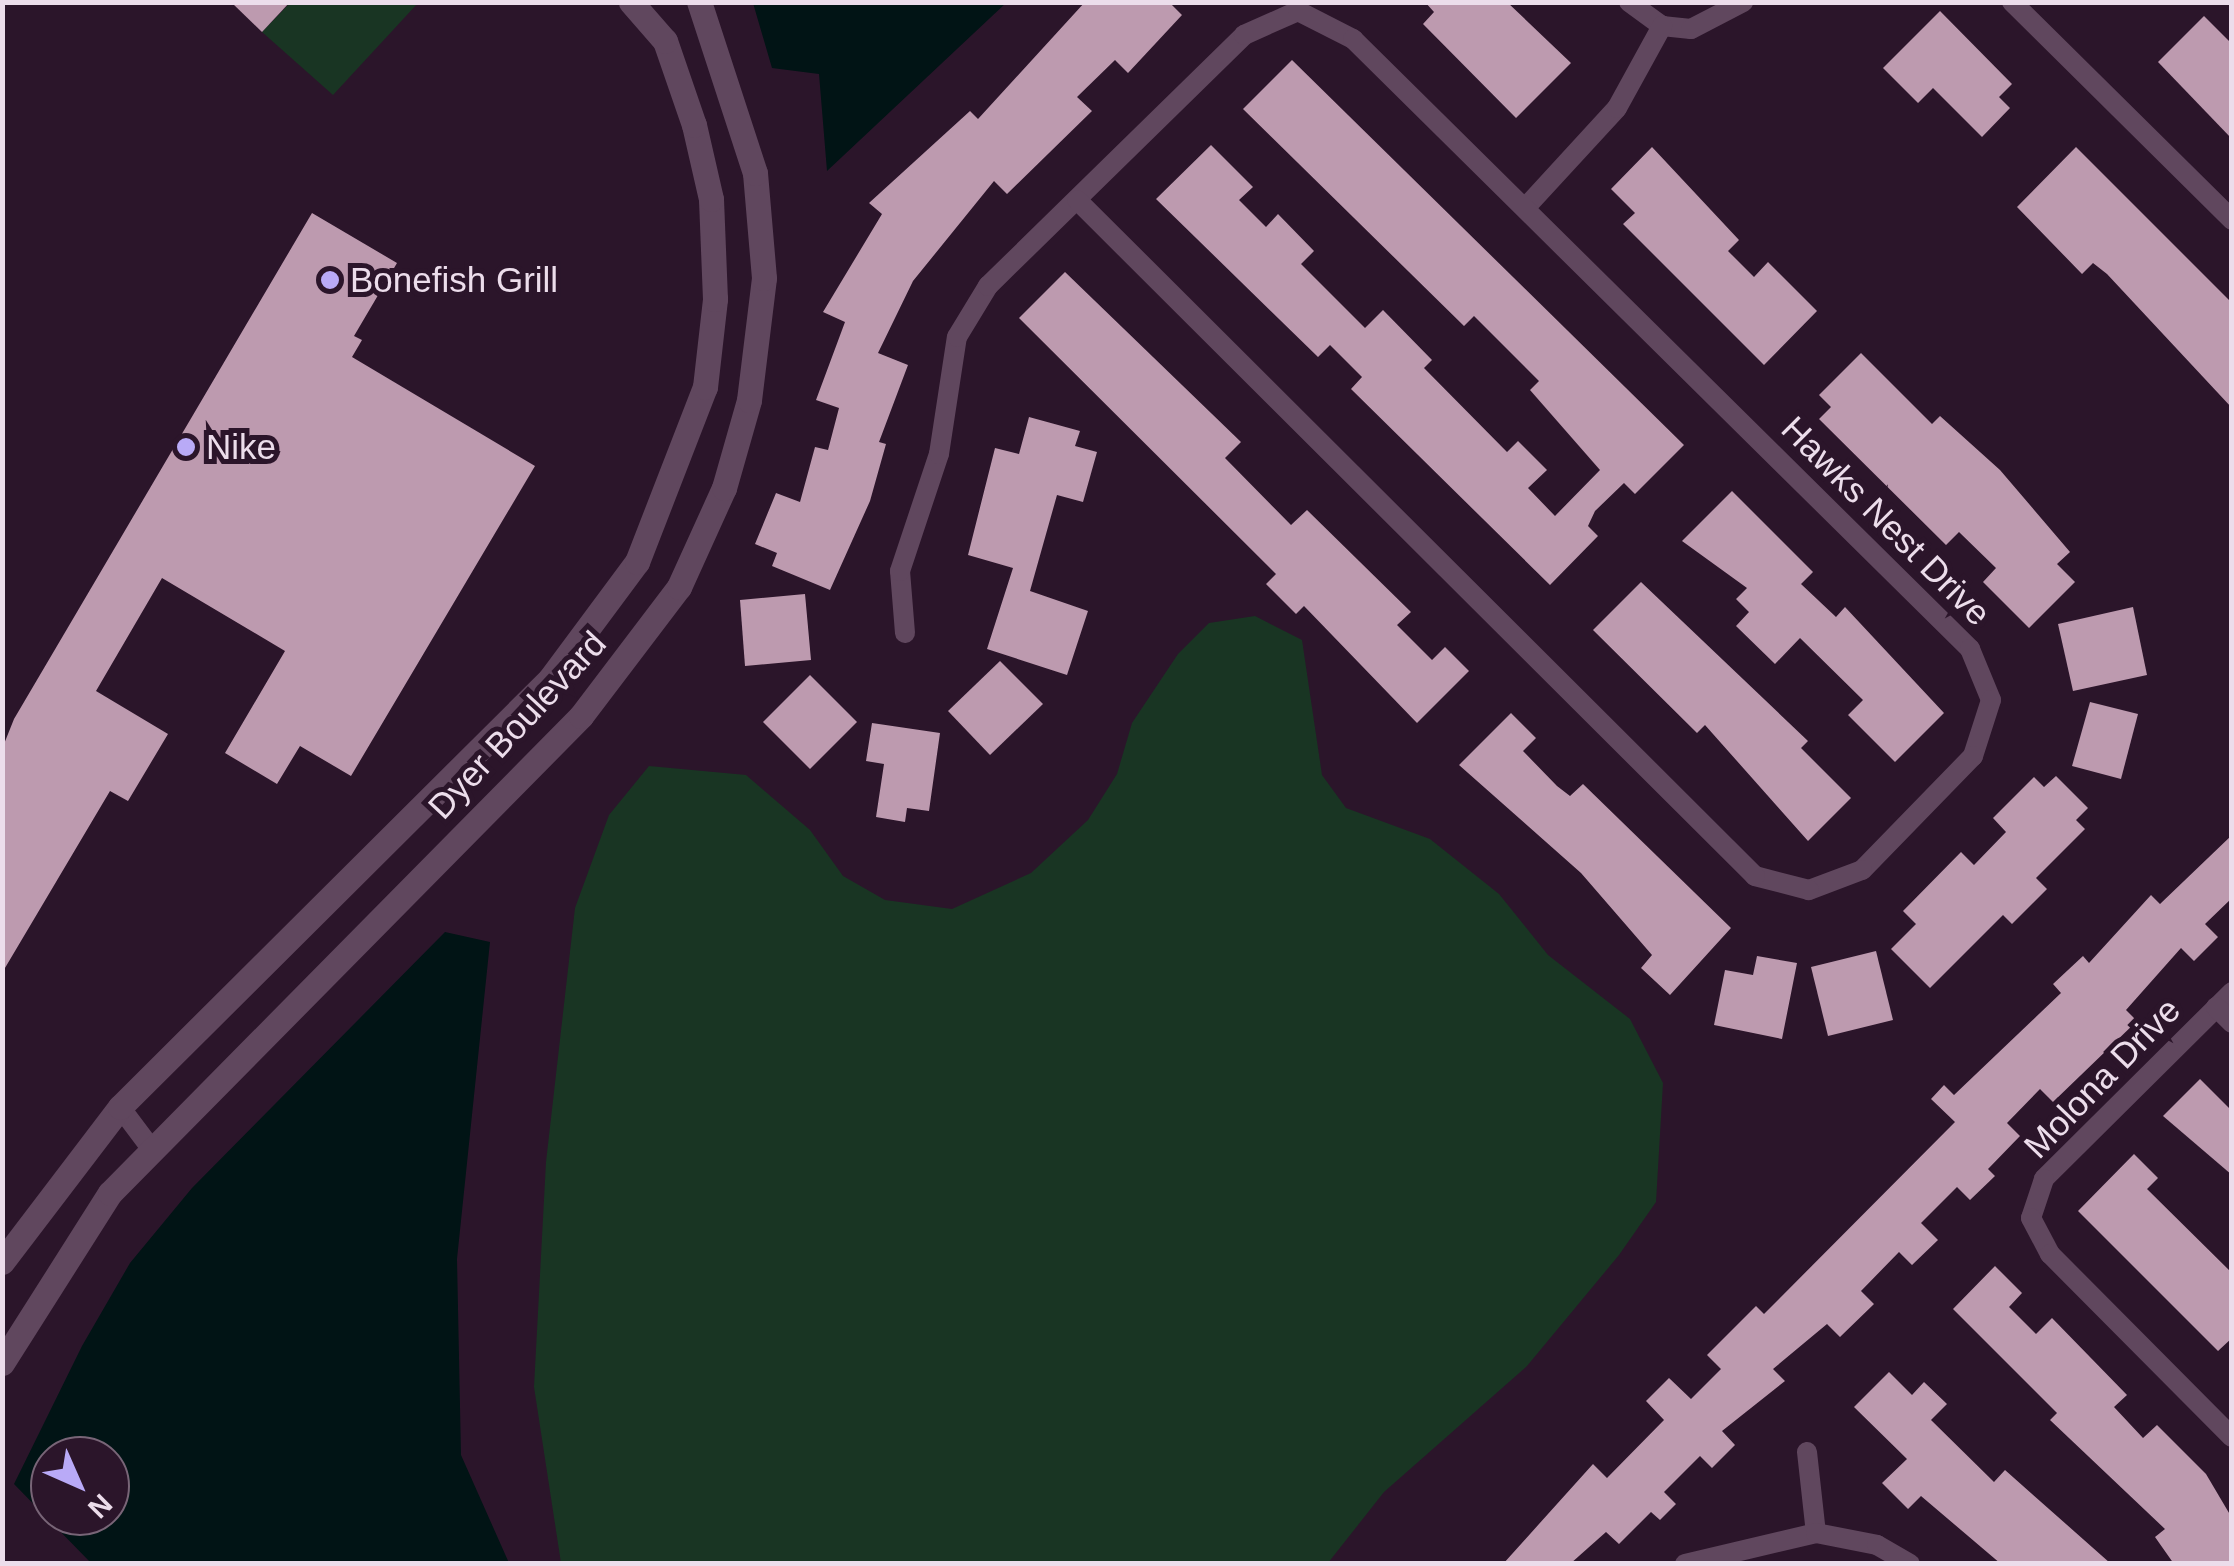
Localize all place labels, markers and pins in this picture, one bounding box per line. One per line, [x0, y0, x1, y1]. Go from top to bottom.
place label: Bonefish Grill [350, 259, 558, 301]
marker: Bonefish Grill [319, 269, 341, 291]
place label: Nike [206, 426, 276, 468]
marker: Nike [175, 436, 197, 458]

